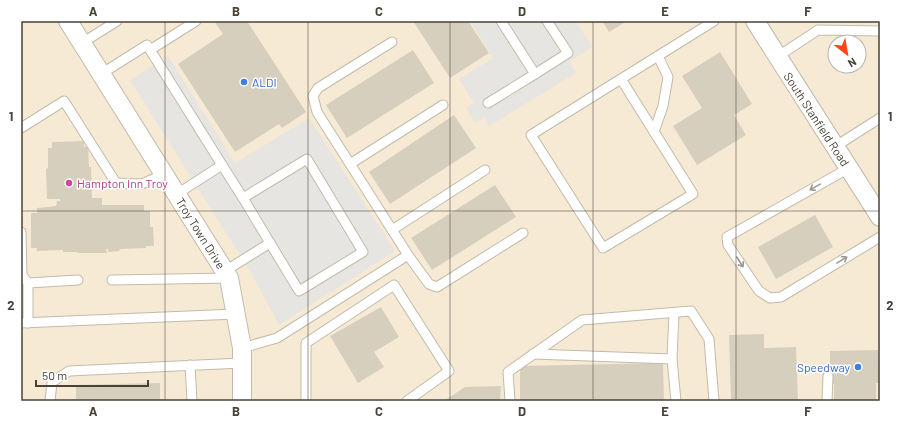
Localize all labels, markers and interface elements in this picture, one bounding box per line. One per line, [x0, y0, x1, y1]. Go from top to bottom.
text: A [89, 3, 98, 19]
text: B [232, 3, 240, 19]
text: C [375, 3, 383, 19]
text: D [518, 3, 526, 19]
text: E [661, 3, 669, 19]
text: F [804, 3, 812, 19]
north arrow [827, 34, 867, 74]
text: N [846, 56, 859, 70]
street label: South Stanfield Road [781, 69, 853, 169]
place label: ALDI [252, 75, 277, 89]
marker: ALDI [239, 77, 249, 87]
text: 1 [9, 108, 13, 124]
text: 1 [888, 108, 892, 124]
place label: Hampton Inn Troy [77, 176, 168, 190]
marker: Hampton Inn Troy [64, 178, 74, 188]
one-way arrow [809, 184, 821, 192]
street label: Troy Town Drive [174, 195, 228, 271]
one-way arrow [836, 255, 848, 263]
one-way arrow [736, 257, 744, 268]
text: 2 [7, 297, 15, 313]
text: 2 [886, 297, 894, 313]
place label: Speedway [797, 360, 850, 374]
scale bar [36, 362, 148, 388]
marker: Speedway [853, 362, 863, 372]
text: 50 m [42, 368, 67, 382]
text: A [89, 403, 98, 419]
text: B [232, 403, 240, 419]
text: C [375, 403, 383, 419]
text: D [518, 403, 526, 419]
text: E [661, 403, 669, 419]
text: F [804, 403, 812, 419]

